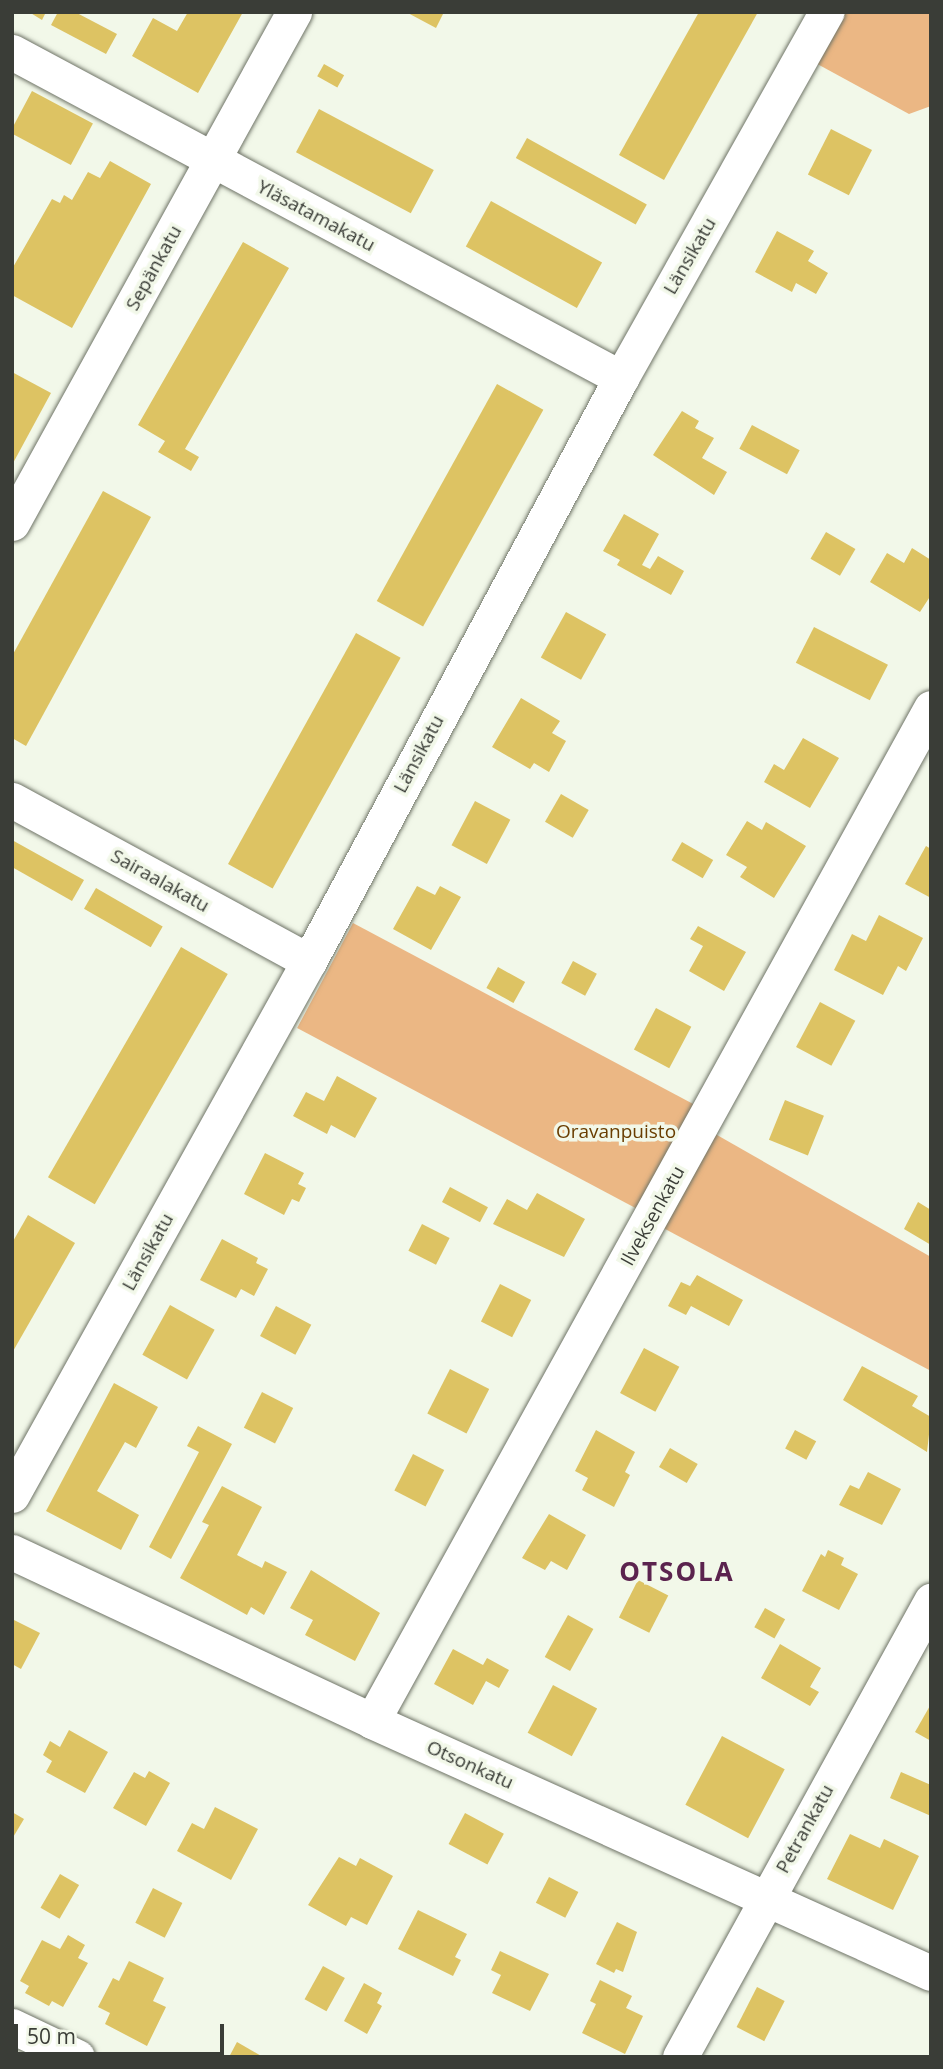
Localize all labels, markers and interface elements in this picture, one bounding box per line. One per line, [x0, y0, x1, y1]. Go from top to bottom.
street label: Yläsatamakatu [253, 175, 379, 257]
street label: Länsikatu [659, 214, 721, 298]
street label: Sepänkatu [121, 221, 187, 315]
street label: Länsikatu [389, 711, 449, 797]
street label: Sairaalakatu [107, 845, 213, 917]
park label: Oravanpuisto [556, 1121, 676, 1143]
street label: Ilveksenkatu [616, 1162, 690, 1270]
street label: Länsikatu [117, 1209, 179, 1295]
district label: OTSOLA [620, 1556, 734, 1588]
street label: Otsonkatu [423, 1736, 517, 1794]
street label: Petrankatu [771, 1781, 839, 1877]
scale bar [18, 2010, 228, 2054]
text: 50 m [27, 2022, 76, 2050]

